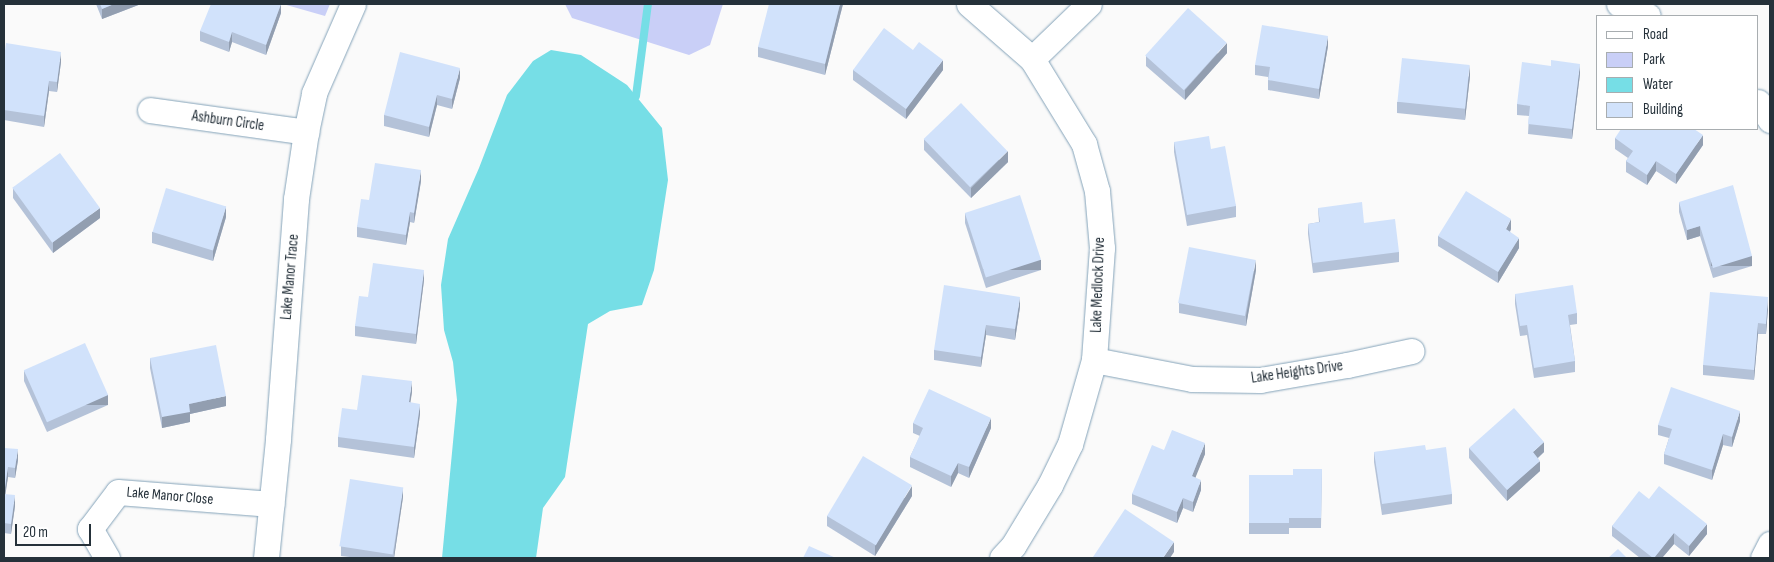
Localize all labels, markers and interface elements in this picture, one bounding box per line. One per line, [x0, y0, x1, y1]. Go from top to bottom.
legend [1596, 15, 1759, 130]
text: Road [1643, 25, 1668, 44]
text: Park [1643, 50, 1665, 69]
text: Water [1643, 75, 1673, 94]
text: Building [1643, 100, 1683, 119]
street label: Ashburn Circle [191, 107, 265, 135]
street label: Lake Manor Trace [277, 233, 303, 321]
street label: Lake Medlock Drive [1087, 237, 1109, 333]
street label: Lake Heights Drive [1250, 357, 1344, 387]
street label: Lake Manor Close [126, 483, 214, 509]
scale bar [18, 514, 94, 546]
text: 20 m [23, 523, 48, 542]

